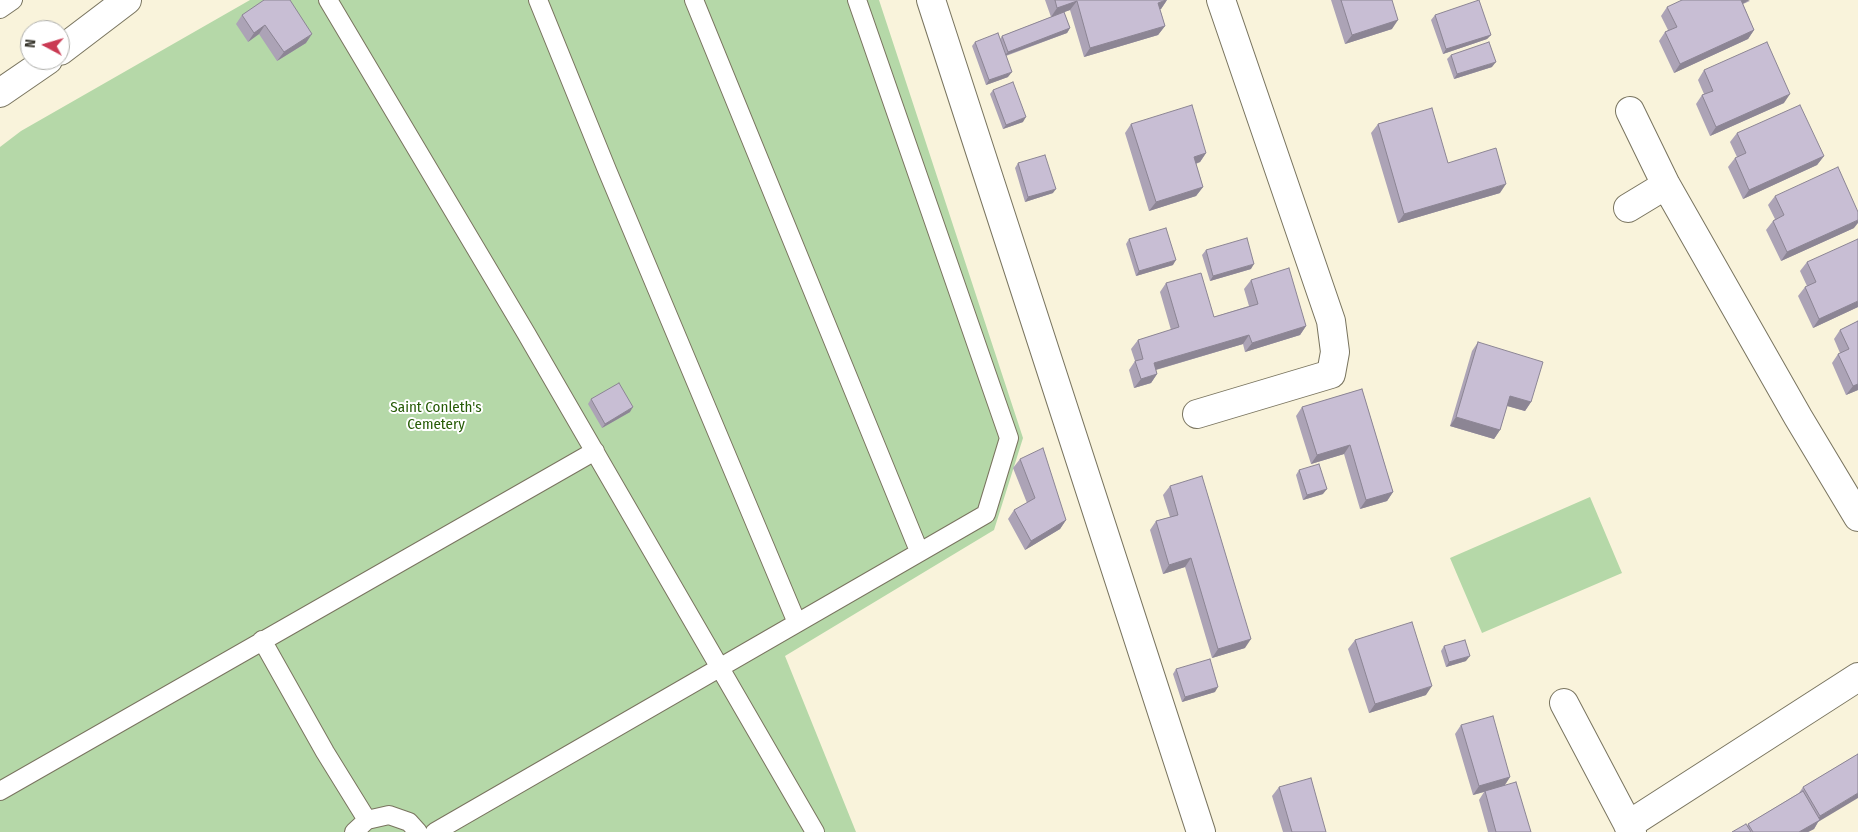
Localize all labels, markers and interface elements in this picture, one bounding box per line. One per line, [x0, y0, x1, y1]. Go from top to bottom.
north arrow [20, 20, 70, 70]
text: N [22, 38, 39, 49]
park label: Saint Conleth's Cemetery [390, 399, 482, 434]

